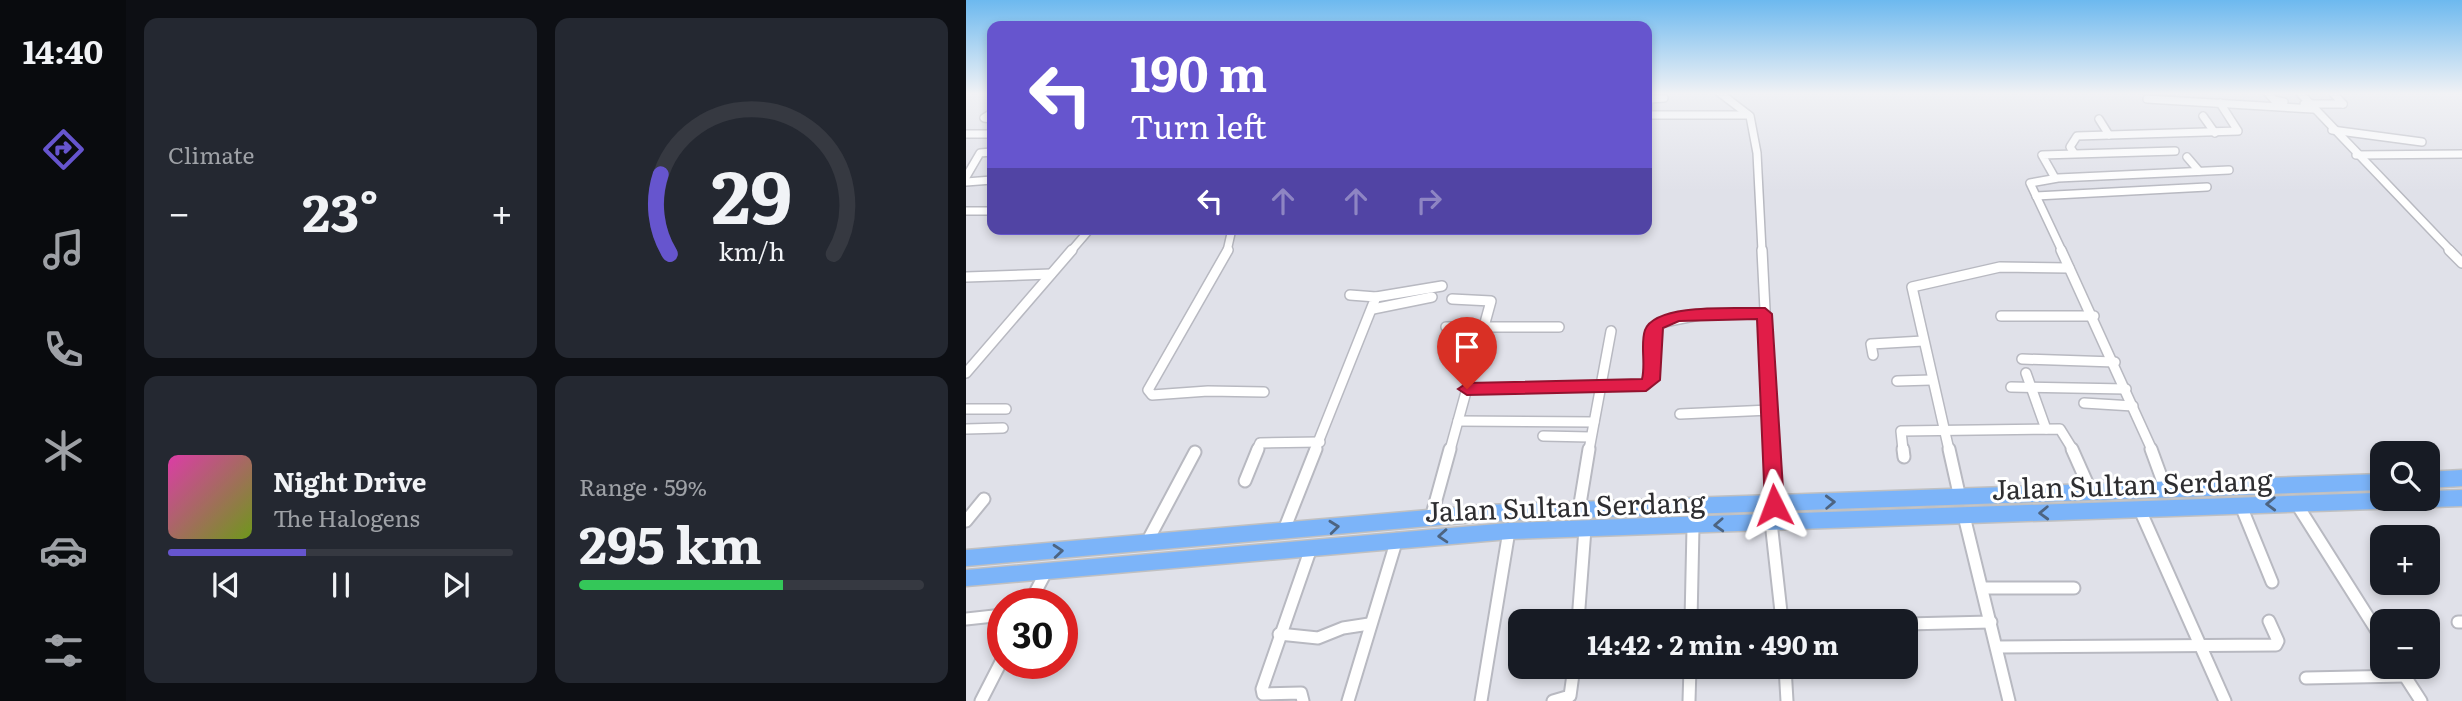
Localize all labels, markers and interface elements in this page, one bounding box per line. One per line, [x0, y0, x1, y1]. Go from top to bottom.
text: 14:40 [23, 26, 103, 74]
text: 190 m [1130, 34, 1267, 107]
icon: left [1015, 49, 1106, 140]
text: Turn left [1130, 101, 1267, 149]
icon: directions [39, 125, 88, 174]
text: Climate [168, 137, 254, 171]
text: 29 [711, 138, 792, 246]
text: 23° [302, 171, 379, 248]
text: − [168, 182, 190, 239]
text: + [491, 182, 513, 239]
icon: left [1191, 182, 1229, 220]
icon: ahead [1264, 182, 1302, 220]
icon: ahead [1337, 182, 1375, 220]
icon: right [1410, 182, 1448, 220]
icon: music [39, 225, 88, 274]
text: km/h [718, 232, 785, 269]
pin [1437, 317, 1497, 389]
icon: phone [39, 325, 88, 374]
icon: arrive [1448, 328, 1486, 366]
icon: climate [39, 426, 88, 475]
map controls [2370, 441, 2440, 679]
button: search [2370, 441, 2440, 511]
street label: Jalan Sultan Serdang [1991, 457, 2274, 509]
text: Night Drive [273, 461, 427, 500]
position arrow [1737, 468, 1811, 542]
text: Range · 59% [579, 469, 707, 503]
street label: Jalan Sultan Serdang [1424, 479, 1707, 531]
one-way arrow [1825, 495, 1836, 510]
one-way arrow [2266, 497, 2277, 512]
text: The Halogens [273, 500, 420, 534]
text: 295 km [579, 503, 762, 580]
one-way arrow [2038, 506, 2049, 521]
one-way arrow [1713, 517, 1724, 532]
one-way arrow [1329, 520, 1340, 535]
button: + [2370, 525, 2440, 595]
icon: car [39, 526, 88, 575]
one-way arrow [1437, 528, 1448, 543]
one-way arrow [1053, 544, 1064, 559]
icon: previous [207, 566, 245, 604]
icon: pause [322, 566, 360, 604]
icon: next [437, 566, 475, 604]
speed limit sign: 30 [987, 588, 1078, 679]
button: − [2370, 609, 2440, 679]
text: 14:42 · 2 min · 490 m [1587, 624, 1839, 663]
icon: filters [39, 626, 88, 675]

